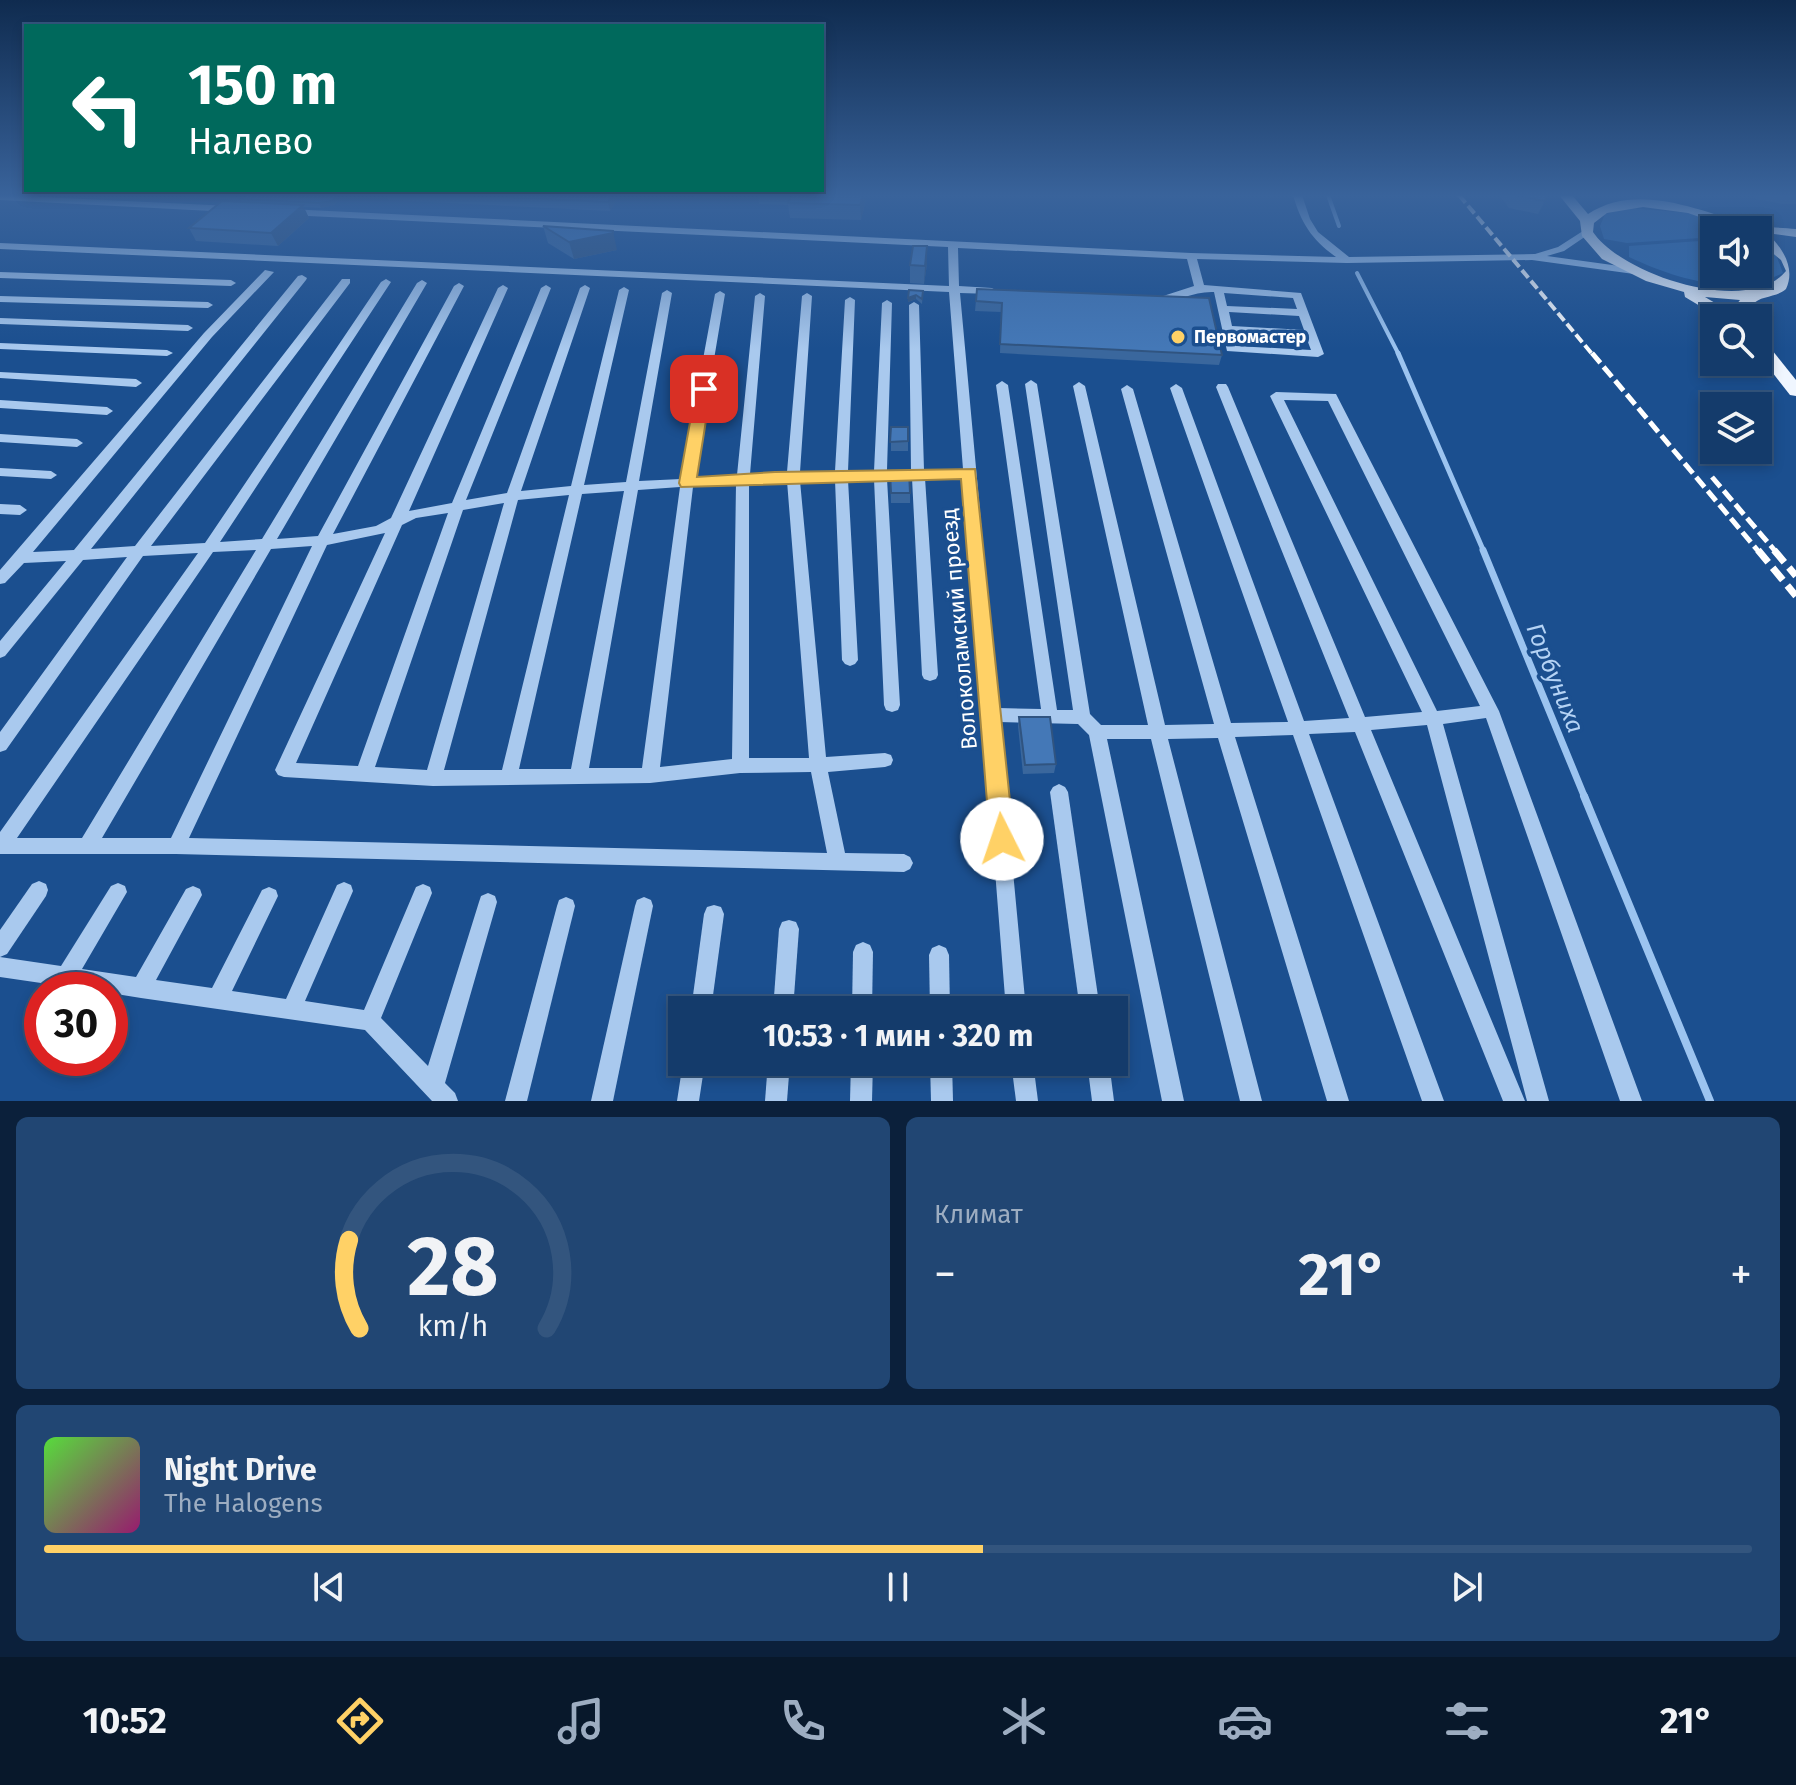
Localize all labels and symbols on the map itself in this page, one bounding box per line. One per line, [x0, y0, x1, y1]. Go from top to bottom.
place label: Первомастер [1194, 326, 1307, 348]
marker: Первомастер [1169, 328, 1187, 346]
pin [670, 355, 738, 423]
street label: Волоколамский проезд [935, 507, 983, 751]
water label: Горбуниха [1520, 619, 1590, 737]
position arrow [960, 797, 1044, 881]
speed limit sign: 30 [24, 972, 128, 1076]

